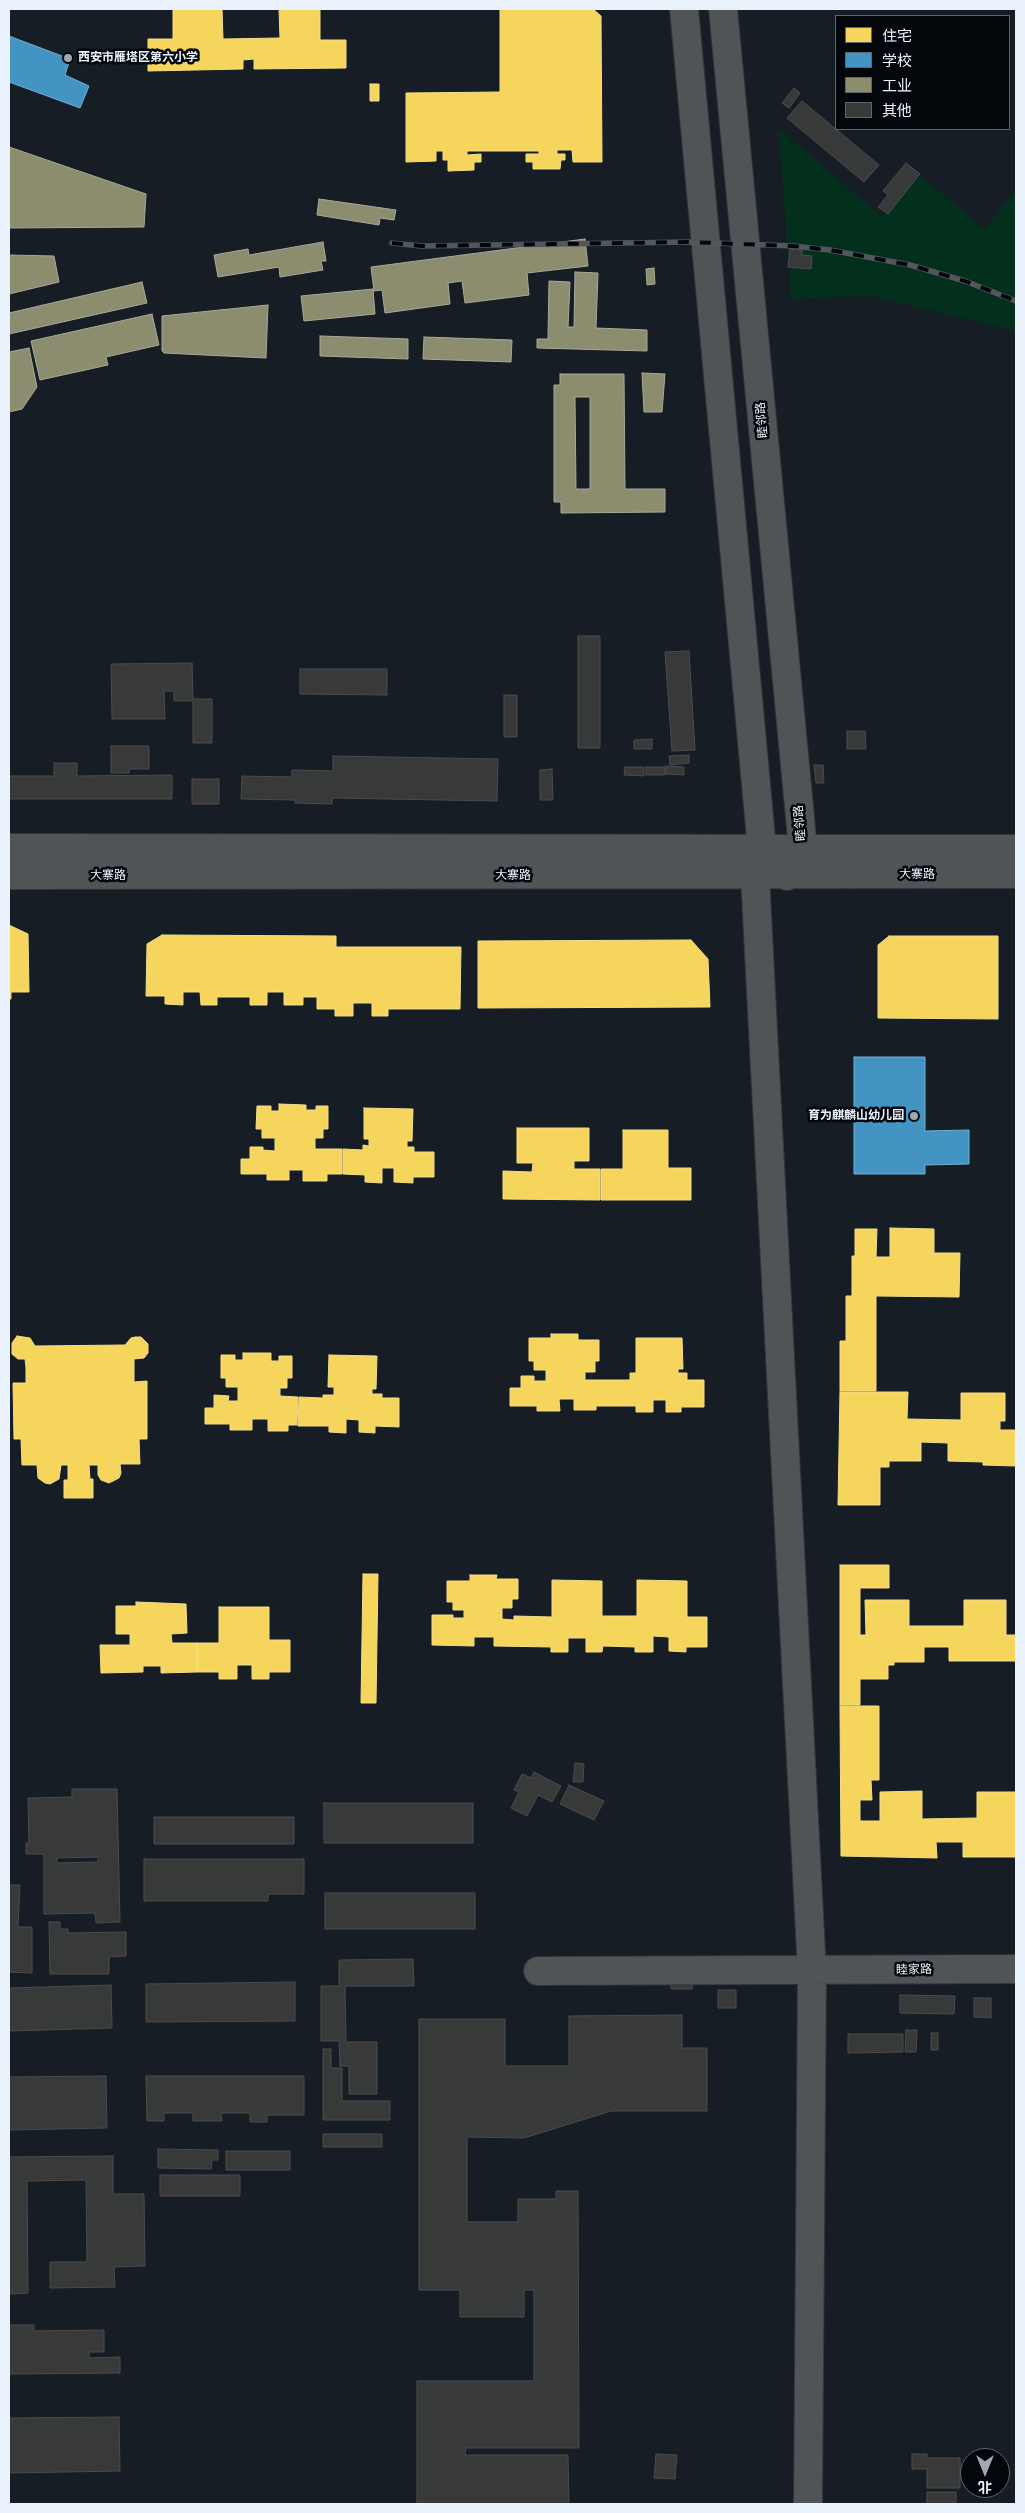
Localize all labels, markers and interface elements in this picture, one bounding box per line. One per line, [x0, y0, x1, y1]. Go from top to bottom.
legend [835, 15, 1010, 130]
text: 住宅 [882, 26, 912, 45]
place label: 西安市雁塔区第六小学 [78, 51, 198, 65]
text: 学校 [882, 51, 912, 70]
marker: 西安市雁塔区第六小学 [62, 52, 74, 64]
text: 工业 [882, 76, 912, 95]
text: 其他 [882, 101, 912, 120]
street label: 睦邻路 [753, 401, 771, 439]
street label: 睦邻路 [791, 804, 809, 842]
street label: 大寨路 [899, 868, 935, 882]
street label: 大寨路 [90, 869, 126, 883]
street label: 大寨路 [495, 869, 531, 883]
place label: 育为麒麟山幼儿园 [808, 1109, 904, 1123]
marker: 育为麒麟山幼儿园 [908, 1110, 920, 1122]
street label: 睦家路 [896, 1962, 932, 1978]
north arrow [960, 2448, 1010, 2498]
text: 北 [978, 2478, 992, 2496]

